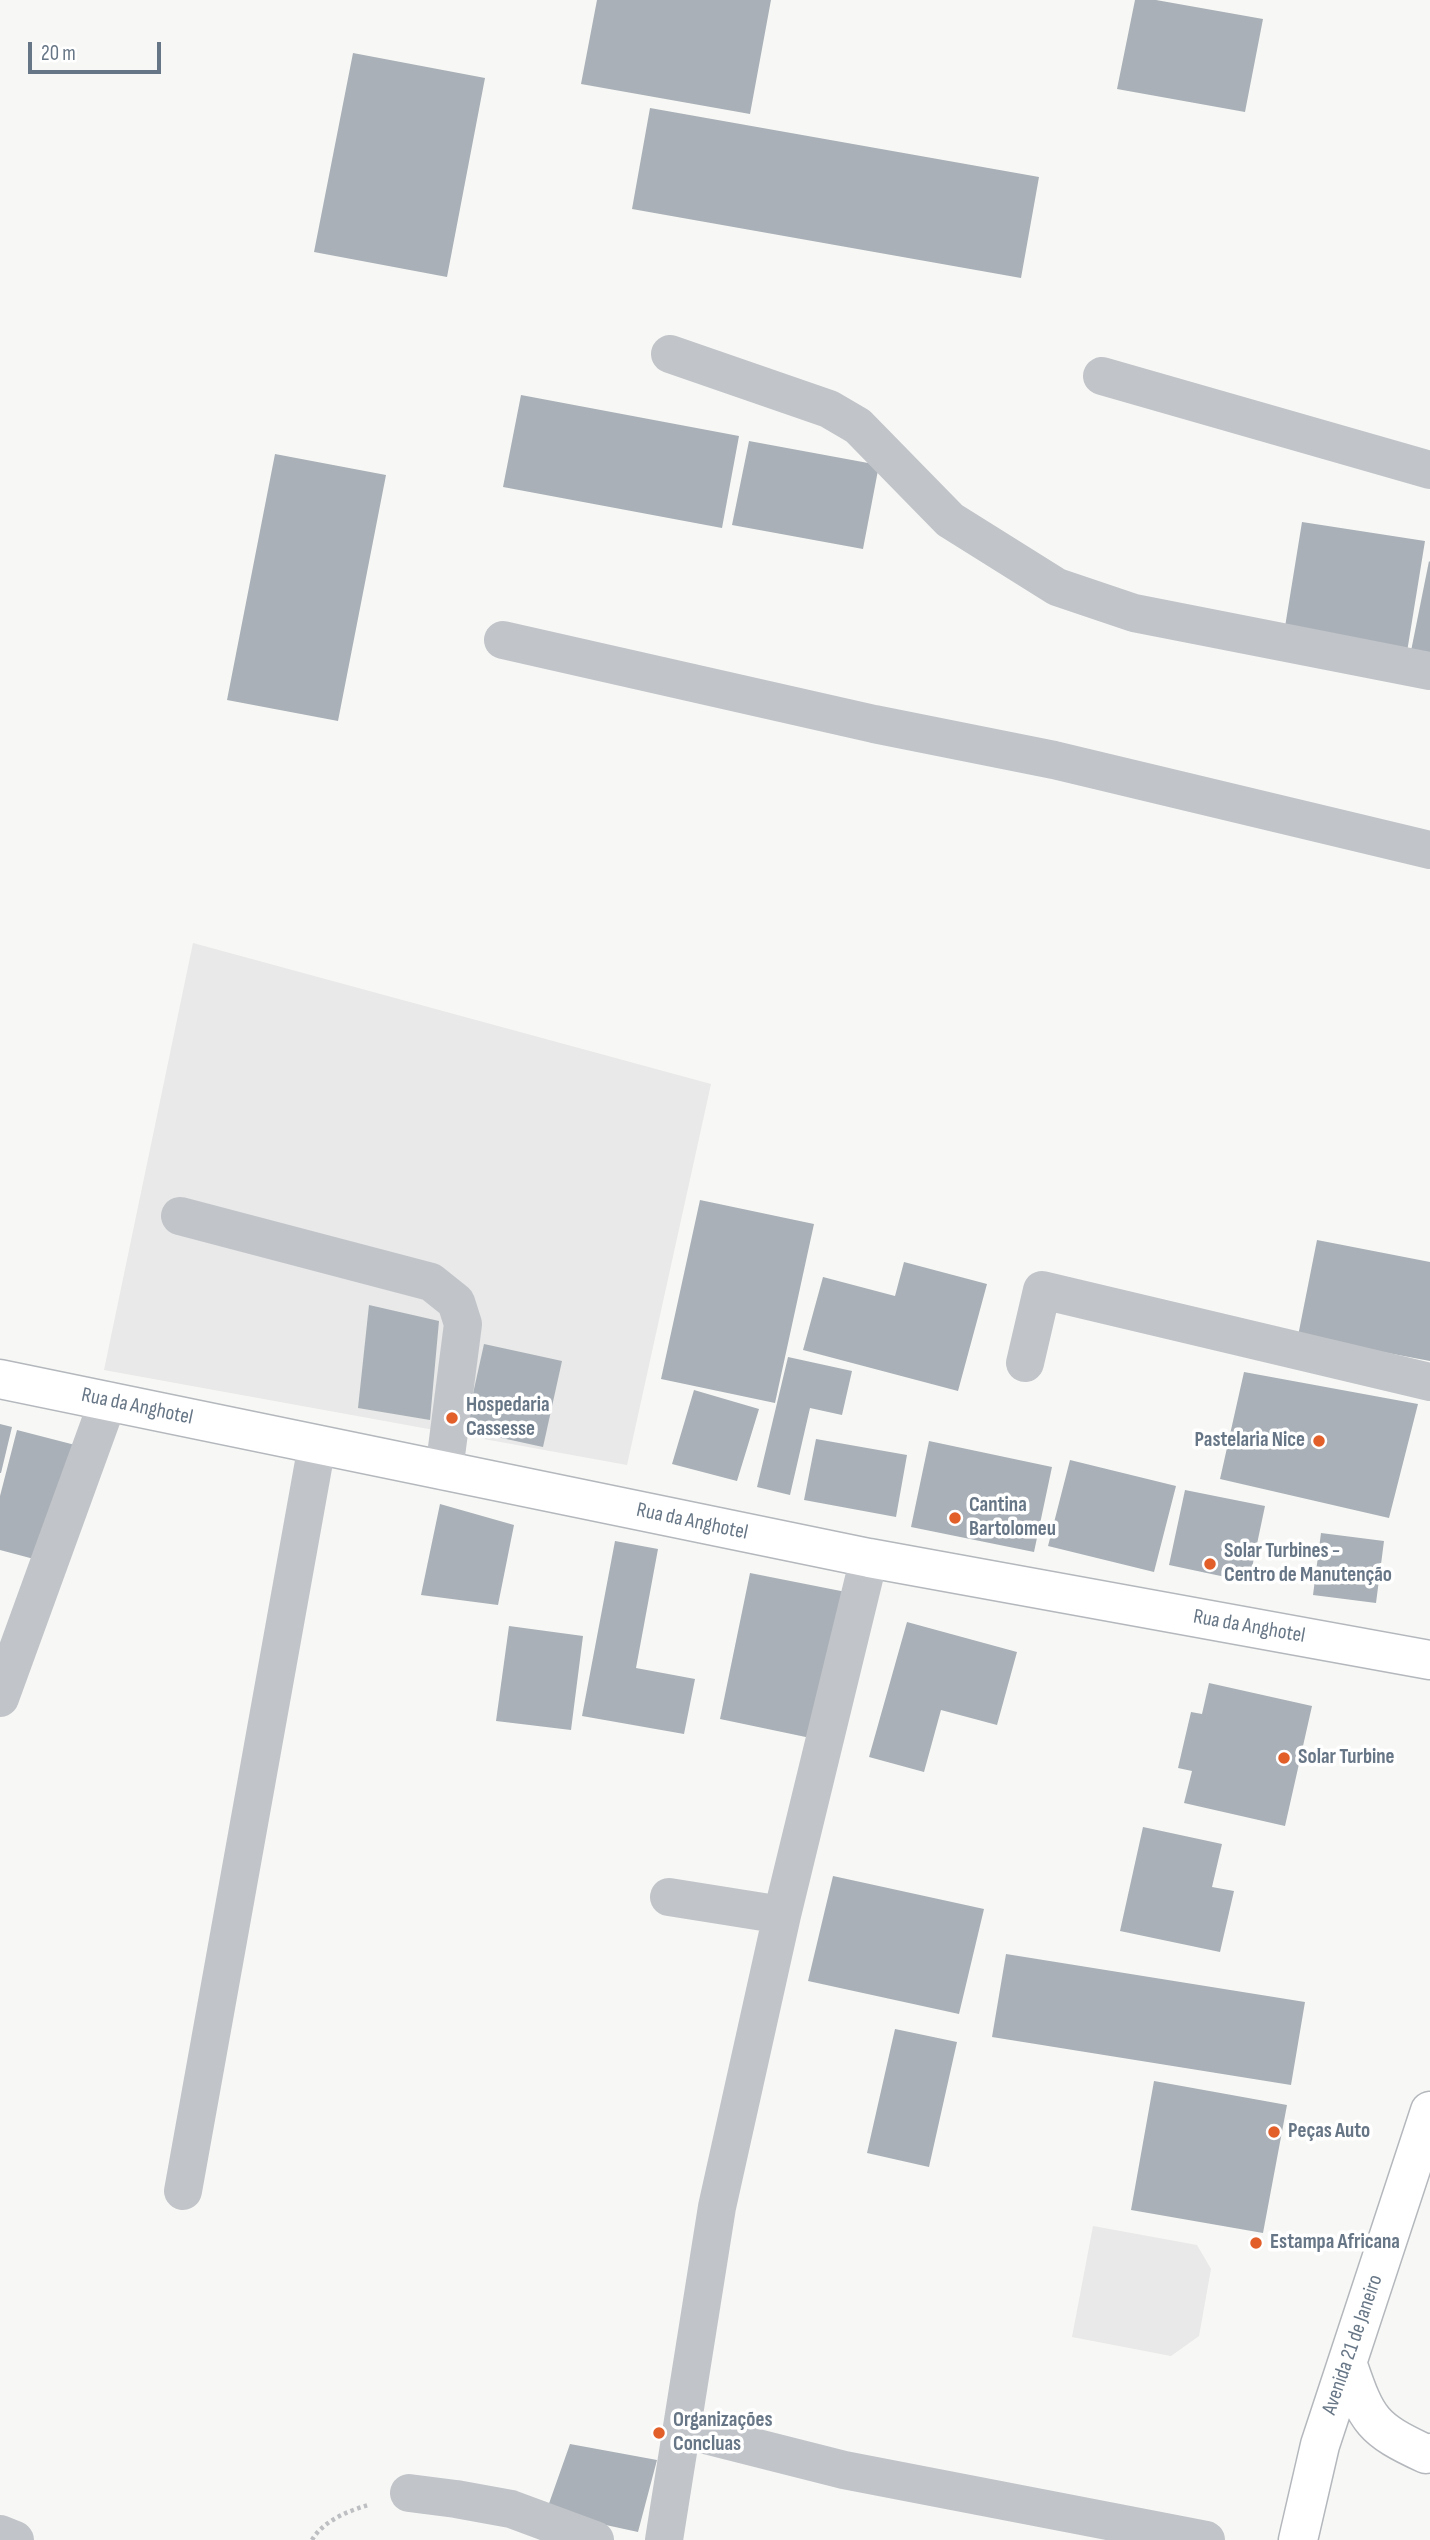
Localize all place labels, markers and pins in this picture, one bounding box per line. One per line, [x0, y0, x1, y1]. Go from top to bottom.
place label: Hospedaria Cassesse [466, 1393, 550, 1443]
marker: Hospedaria Cassesse [444, 1410, 460, 1426]
place label: Pastelaria Nice [1195, 1428, 1305, 1454]
marker: Pastelaria Nice [1311, 1433, 1327, 1449]
place label: Cantina Bartolomeu [969, 1493, 1056, 1543]
marker: Cantina Bartolomeu [947, 1510, 963, 1526]
place label: Solar Turbines - Centro de Manutenção [1224, 1539, 1392, 1589]
marker: Solar Turbines - Centro de Manutenção [1202, 1556, 1218, 1572]
place label: Solar Turbine [1298, 1745, 1395, 1771]
marker: Solar Turbine [1276, 1750, 1292, 1766]
place label: Peças Auto [1288, 2119, 1370, 2145]
marker: Peças Auto [1266, 2124, 1282, 2140]
place label: Estampa Africana [1270, 2230, 1400, 2256]
marker: Estampa Africana [1248, 2235, 1264, 2251]
place label: Organizações Concluas [673, 2408, 772, 2458]
marker: Organizações Concluas [651, 2425, 667, 2441]

